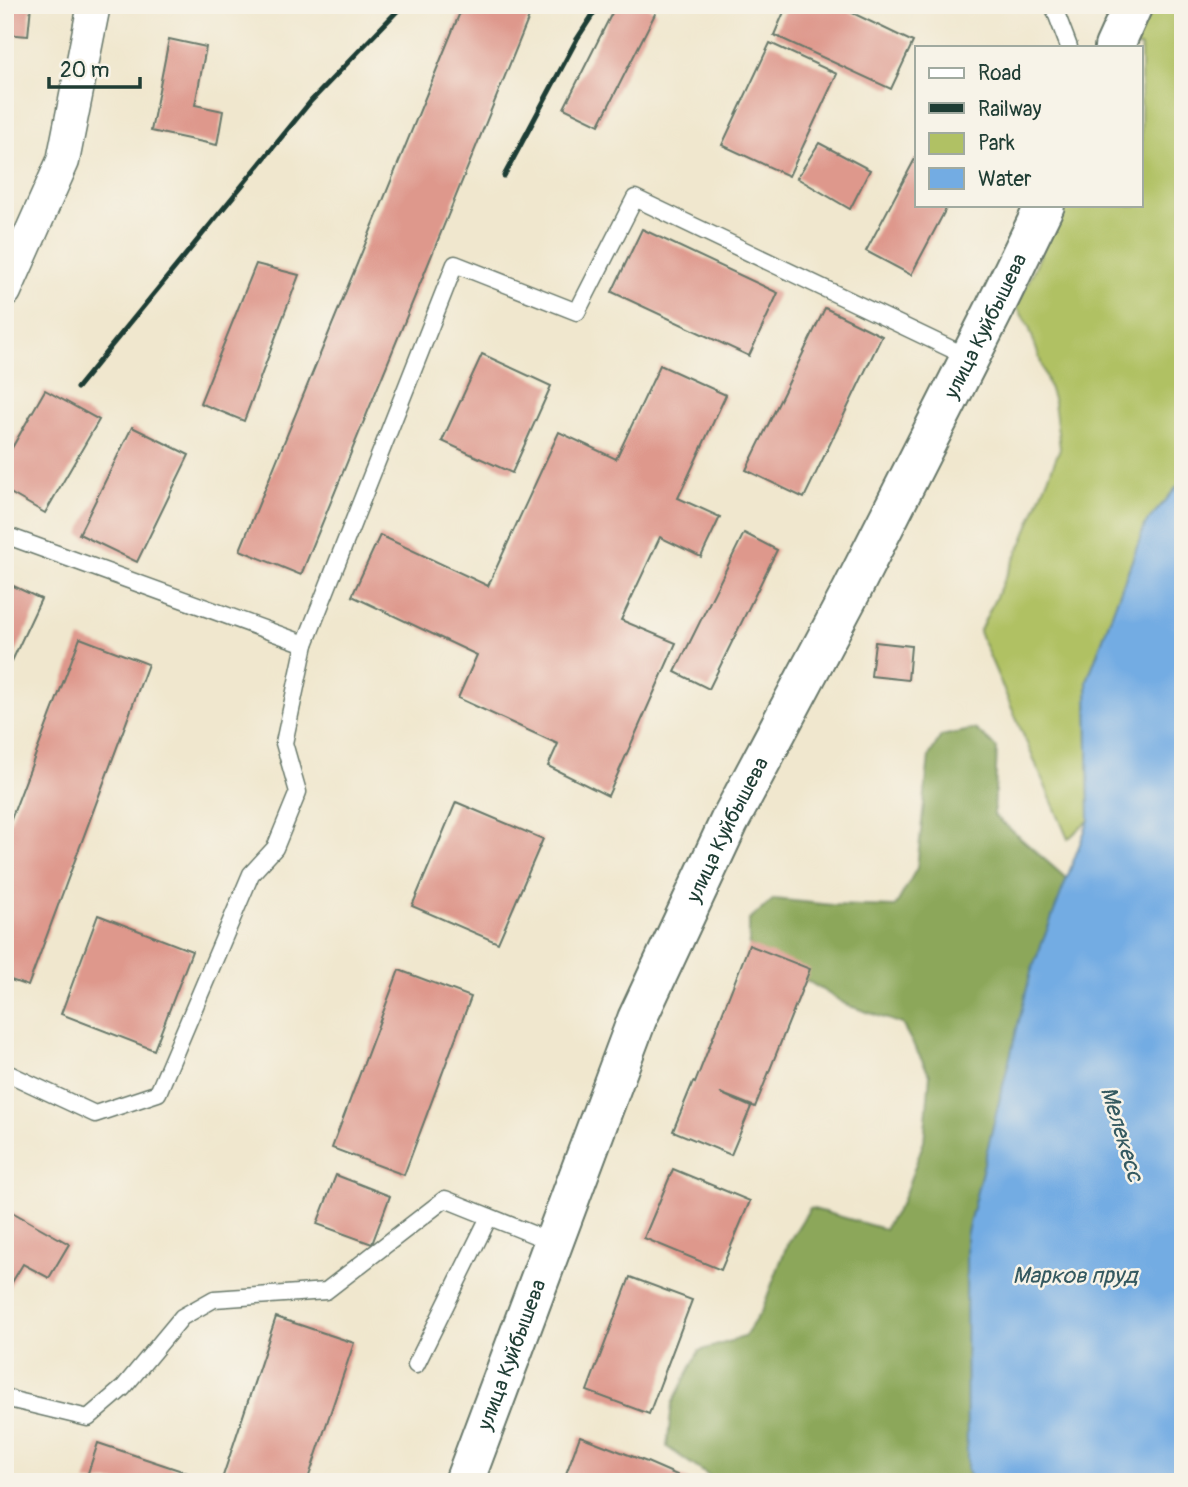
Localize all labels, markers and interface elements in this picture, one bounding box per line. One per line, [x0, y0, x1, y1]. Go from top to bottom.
scale bar [49, 46, 140, 90]
legend [915, 46, 1142, 206]
text: 20 m [60, 57, 109, 84]
text: Road [978, 60, 1022, 87]
text: Railway [978, 96, 1042, 123]
text: Park [978, 130, 1015, 157]
text: Water [978, 166, 1032, 193]
street label: улица Куйбышева [937, 249, 1033, 404]
street label: улица Куйбышева [679, 752, 775, 908]
water label: Мелекесс [1094, 1083, 1151, 1186]
water label: Марков пруд [1013, 1261, 1140, 1290]
street label: улица Куйбышева [471, 1275, 552, 1435]

